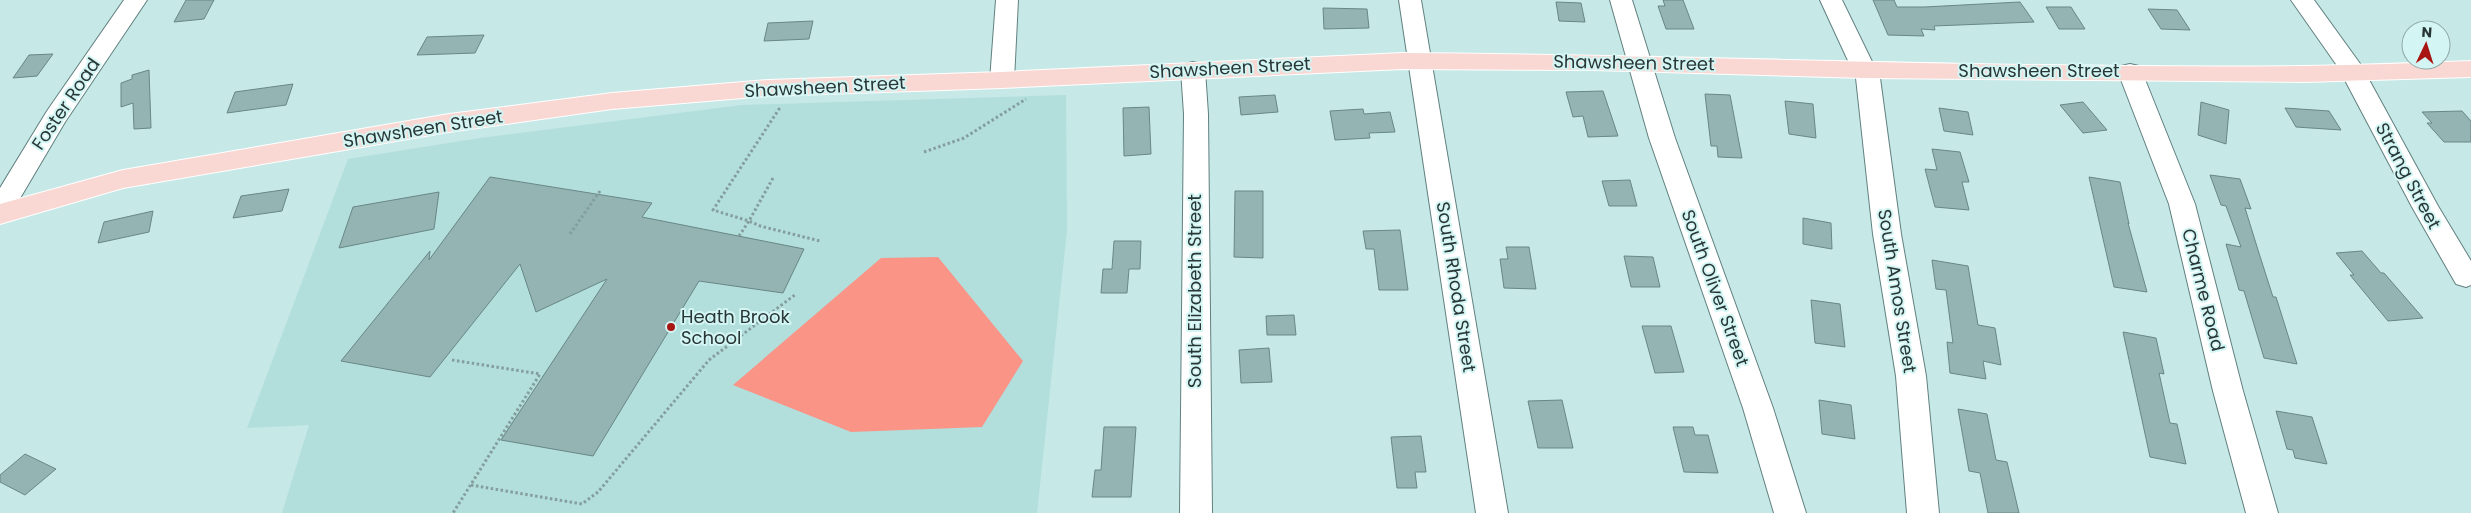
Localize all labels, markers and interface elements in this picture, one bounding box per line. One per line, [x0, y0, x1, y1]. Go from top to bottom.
north arrow [2401, 20, 2451, 70]
text: N [2421, 22, 2433, 42]
street label: Shawsheen Street [1553, 49, 1715, 76]
street label: Shawsheen Street [1149, 51, 1311, 84]
street label: Foster Road [26, 53, 106, 155]
street label: Shawsheen Street [1958, 58, 2120, 83]
street label: Shawsheen Street [744, 70, 906, 103]
street label: Shawsheen Street [341, 104, 505, 153]
street label: Strang Street [2370, 118, 2447, 233]
street label: South Elizabeth Street [1182, 194, 1207, 388]
street label: South Rhoda Street [1431, 200, 1482, 374]
street label: South Oliver Street [1676, 206, 1755, 370]
street label: South Amos Street [1872, 207, 1923, 375]
street label: Charme Road [2176, 226, 2231, 354]
place label: Heath Brook School [681, 304, 790, 350]
marker: Heath Brook School [665, 321, 677, 333]

